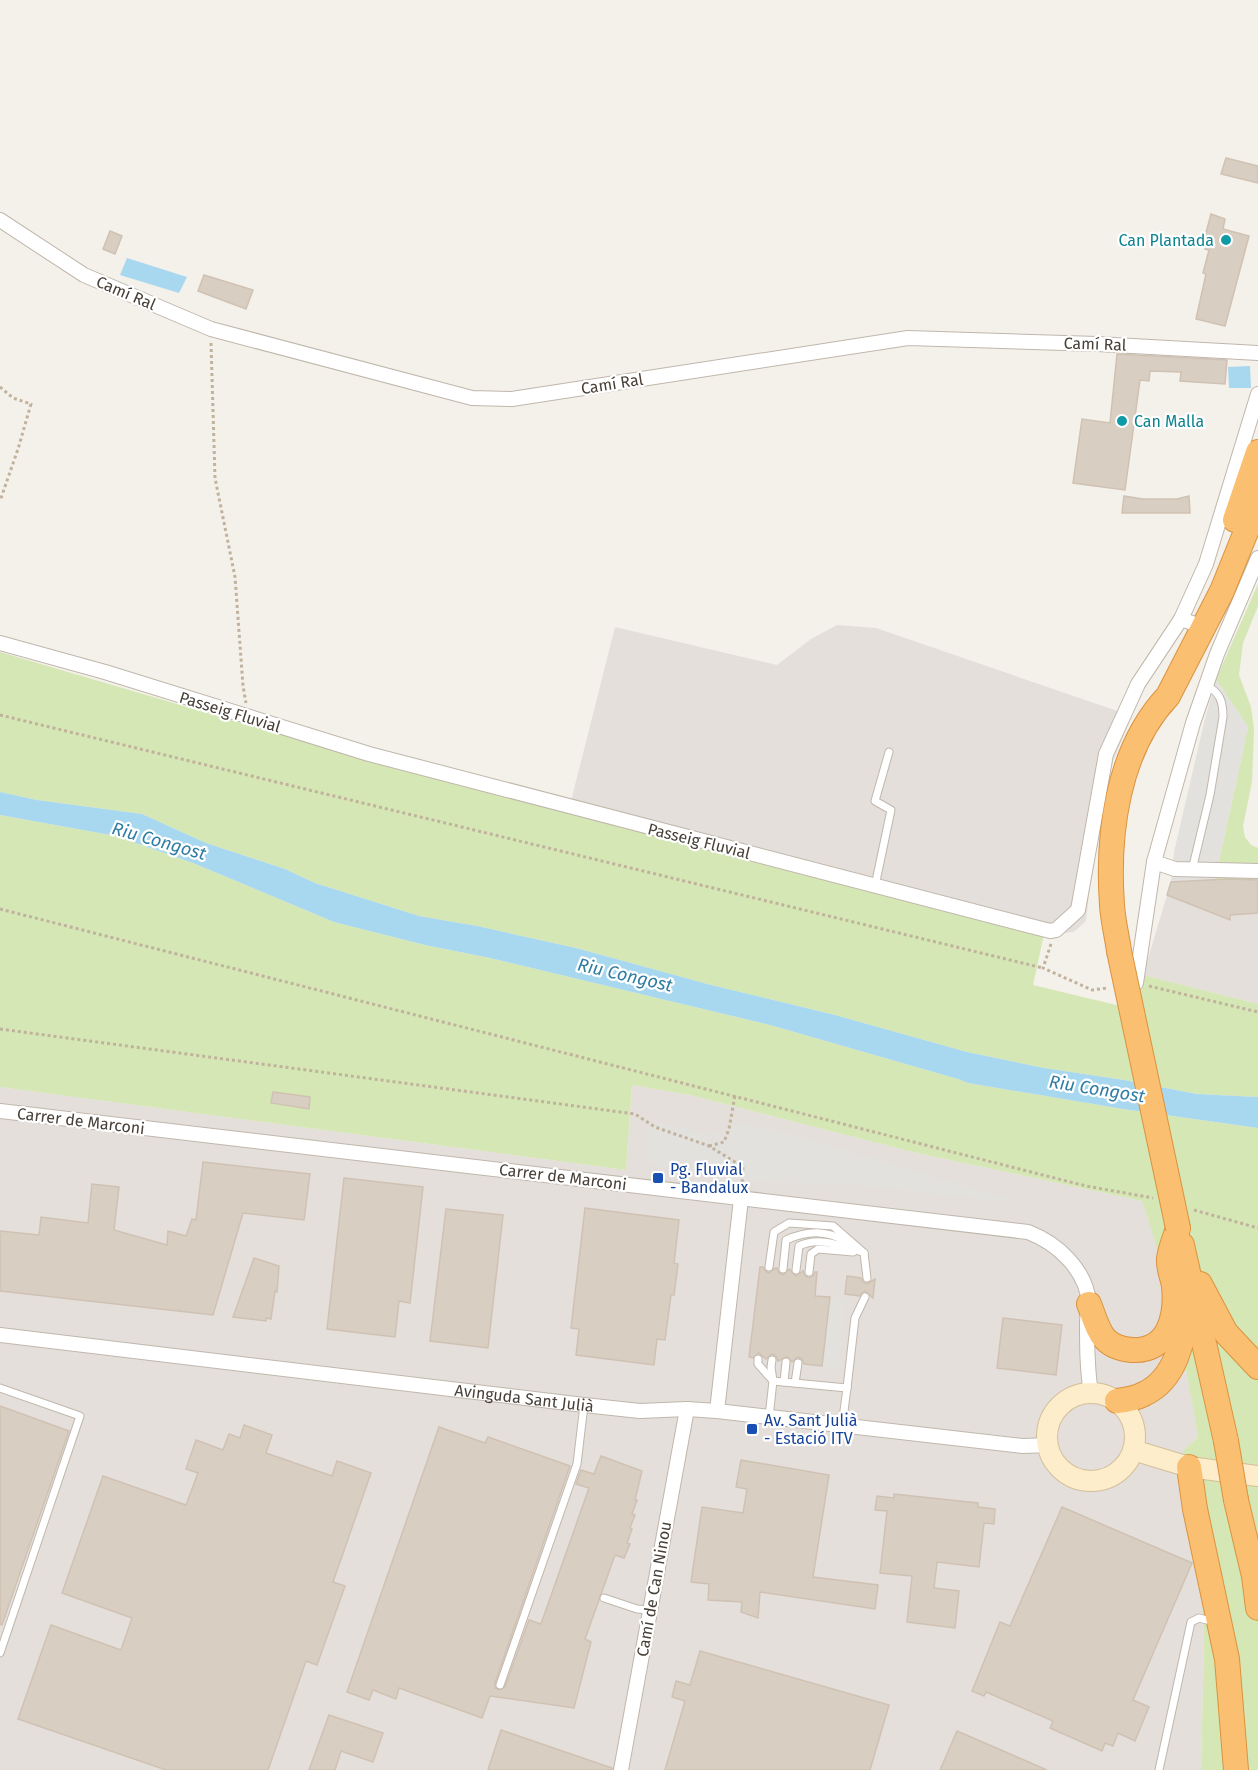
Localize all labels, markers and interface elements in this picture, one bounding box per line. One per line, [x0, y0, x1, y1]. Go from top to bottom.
place label: Can Plantada [1118, 231, 1214, 250]
marker: Can Plantada [1219, 233, 1233, 247]
street label: Camí Ral [93, 272, 159, 314]
street label: Camí Ral [1063, 333, 1127, 355]
street label: Camí Ral [580, 370, 645, 398]
place label: Can Malla [1134, 412, 1204, 431]
marker: Can Malla [1115, 414, 1129, 428]
street label: Passeig Fluvial [177, 688, 283, 737]
water label: Riu Congost [109, 817, 209, 865]
street label: Passeig Fluvial [646, 819, 752, 863]
water label: Riu Congost [575, 953, 675, 997]
water label: Riu Congost [1047, 1071, 1147, 1108]
street label: Carrer de Marconi [16, 1104, 146, 1138]
street label: Carrer de Marconi [498, 1160, 628, 1194]
place label: Pg. Fluvial - Bandalux [670, 1160, 749, 1197]
marker: Pg. Fluvial - Bandalux [651, 1171, 665, 1185]
street label: Avinguda Sant Julià [454, 1380, 595, 1415]
place label: Av. Sant Julià - Estació ITV [764, 1411, 857, 1448]
marker: Av. Sant Julià - Estació ITV [745, 1422, 759, 1436]
street label: Camí de Can Ninou [633, 1520, 675, 1658]

